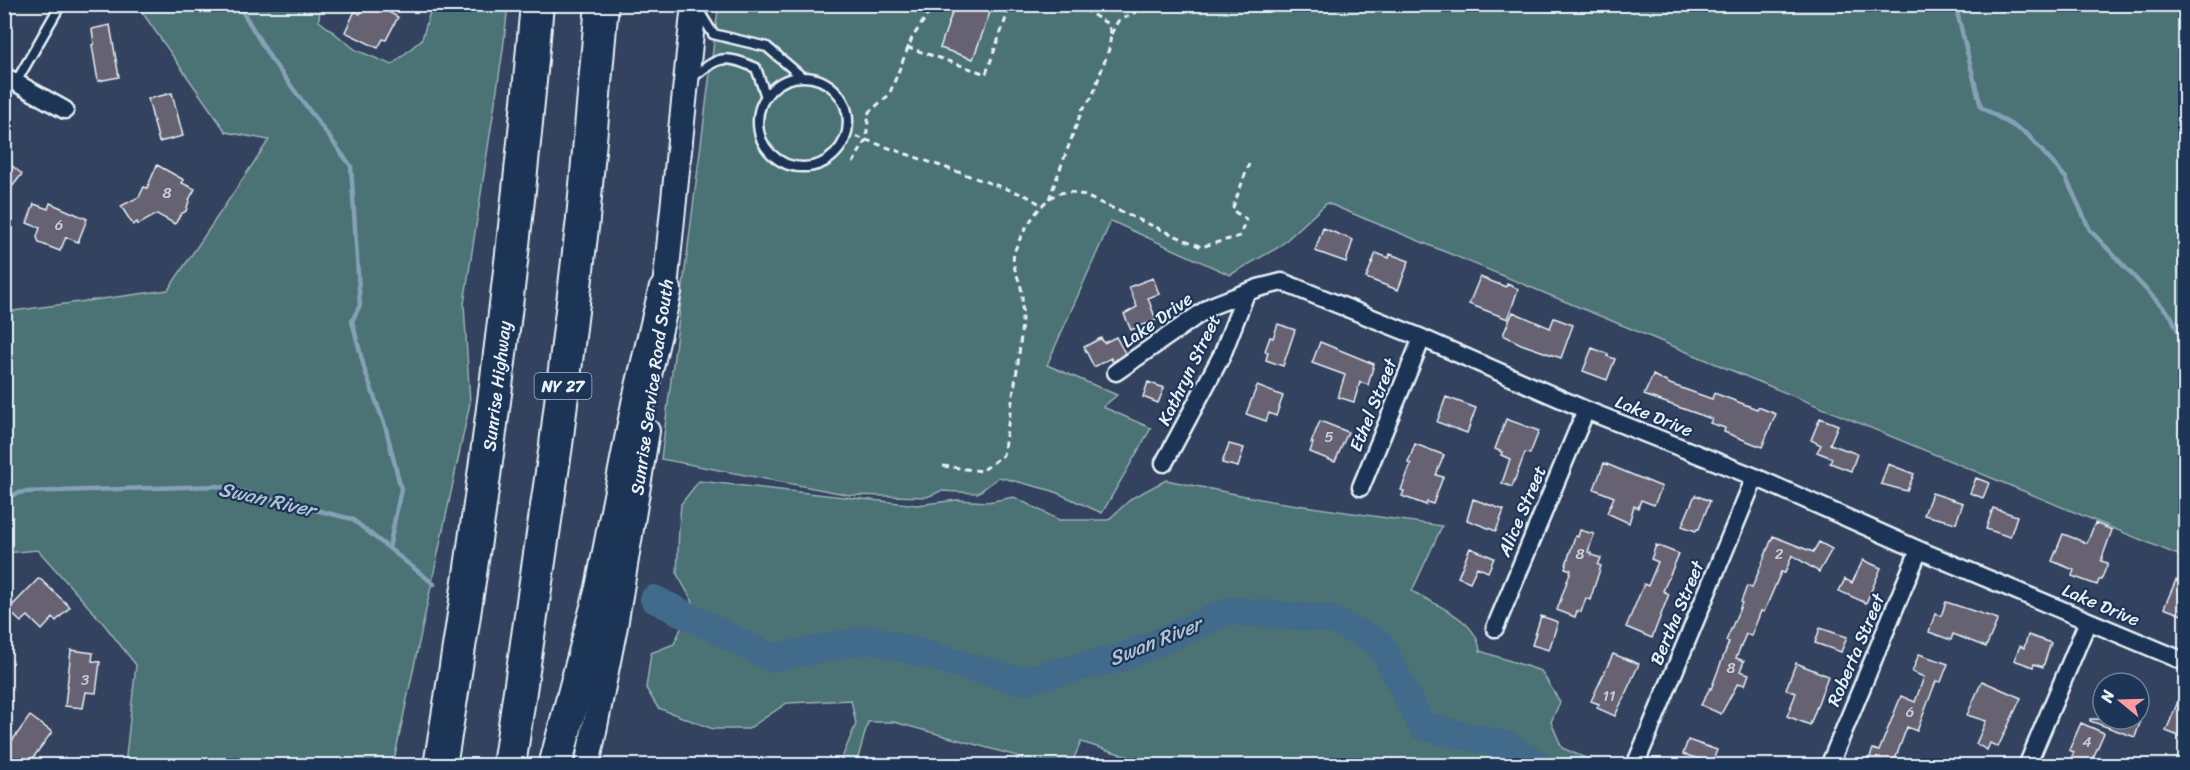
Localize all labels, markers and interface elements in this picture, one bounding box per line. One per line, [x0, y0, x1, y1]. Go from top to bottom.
house number: 8 [162, 180, 172, 206]
house number: 6 [55, 212, 63, 238]
street label: Sunrise Service Road South [621, 277, 683, 497]
street label: Lake Drive [1114, 283, 1200, 357]
street label: Kathryn Street [1148, 309, 1230, 431]
street label: Sunrise Highway [473, 318, 521, 453]
street label: Ethel Street [1340, 353, 1406, 456]
road number: NY 27 [534, 373, 592, 399]
street label: Lake Drive [1610, 386, 1698, 446]
house number: 5 [1324, 424, 1334, 450]
street label: Alice Street [1488, 460, 1556, 563]
water label: Swan River [216, 472, 322, 528]
house number: 8 [1575, 541, 1585, 567]
house number: 2 [1775, 541, 1784, 567]
street label: Bertha Street [1641, 555, 1714, 670]
street label: Lake Drive [2057, 574, 2145, 636]
street label: Roberta Street [1818, 588, 1894, 711]
water label: Swan River [1104, 606, 1210, 676]
house number: 8 [1726, 655, 1736, 681]
house number: 3 [81, 667, 89, 693]
north arrow [2091, 671, 2151, 731]
house number: 11 [1603, 683, 1615, 709]
text: N [2091, 685, 2123, 707]
house number: 6 [1906, 699, 1914, 725]
house number: 4 [2082, 729, 2092, 755]

